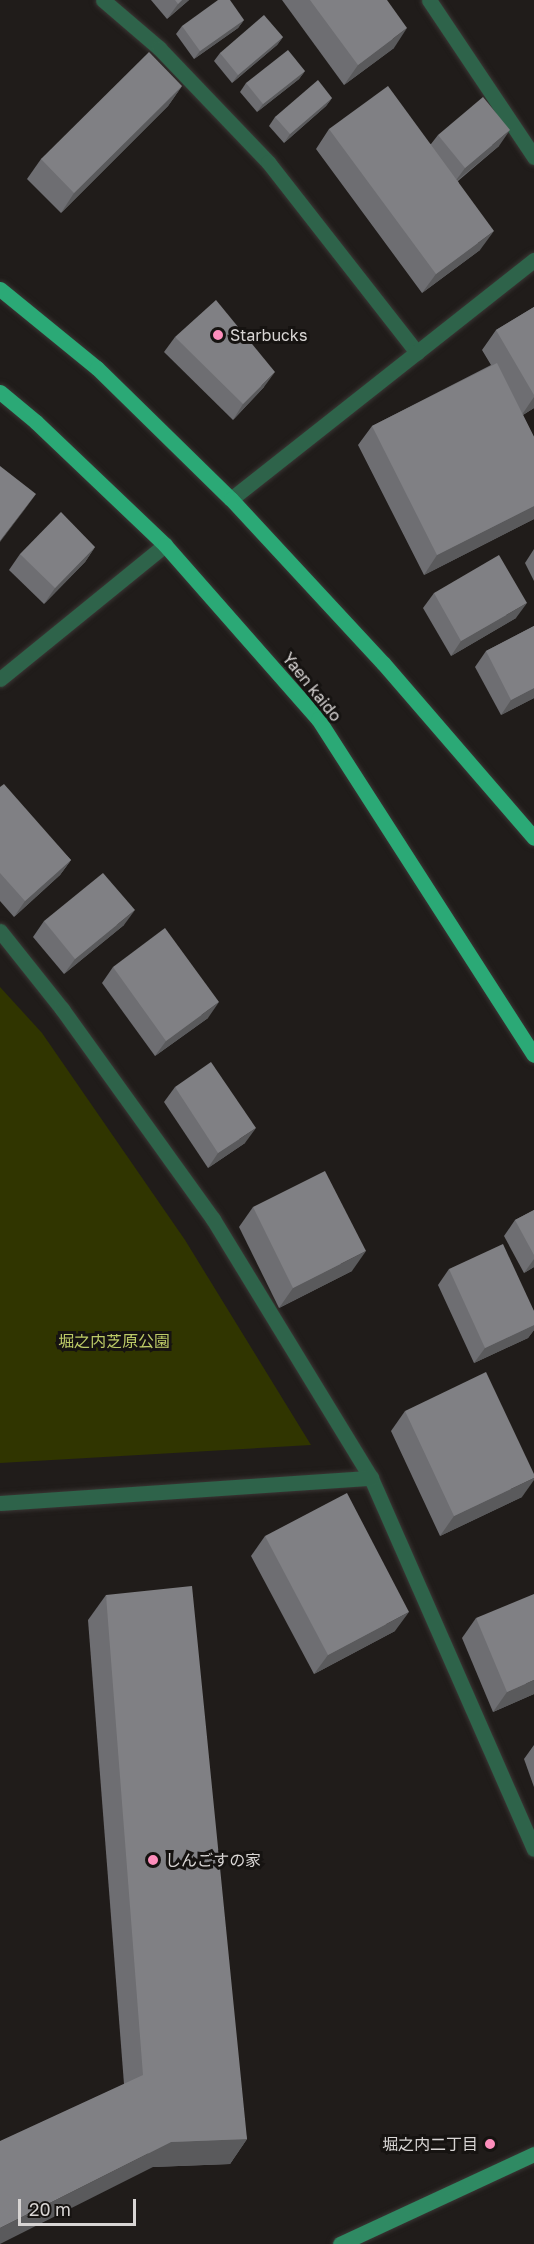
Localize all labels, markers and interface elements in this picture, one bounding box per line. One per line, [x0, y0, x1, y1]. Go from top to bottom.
place label: Starbucks [230, 325, 307, 345]
marker: Starbucks [211, 328, 225, 342]
street label: Yaen kaido [278, 649, 346, 725]
park label: 堀之内芝原公園 [58, 1331, 170, 1351]
place label: しんごすの家 [165, 1850, 261, 1870]
marker: しんごすの家 [146, 1853, 160, 1867]
place label: 堀之内二丁目 [382, 2134, 478, 2154]
marker: 堀之内二丁目 [483, 2137, 497, 2151]
scale bar [21, 2187, 140, 2225]
text: 20 m [29, 2198, 71, 2220]

